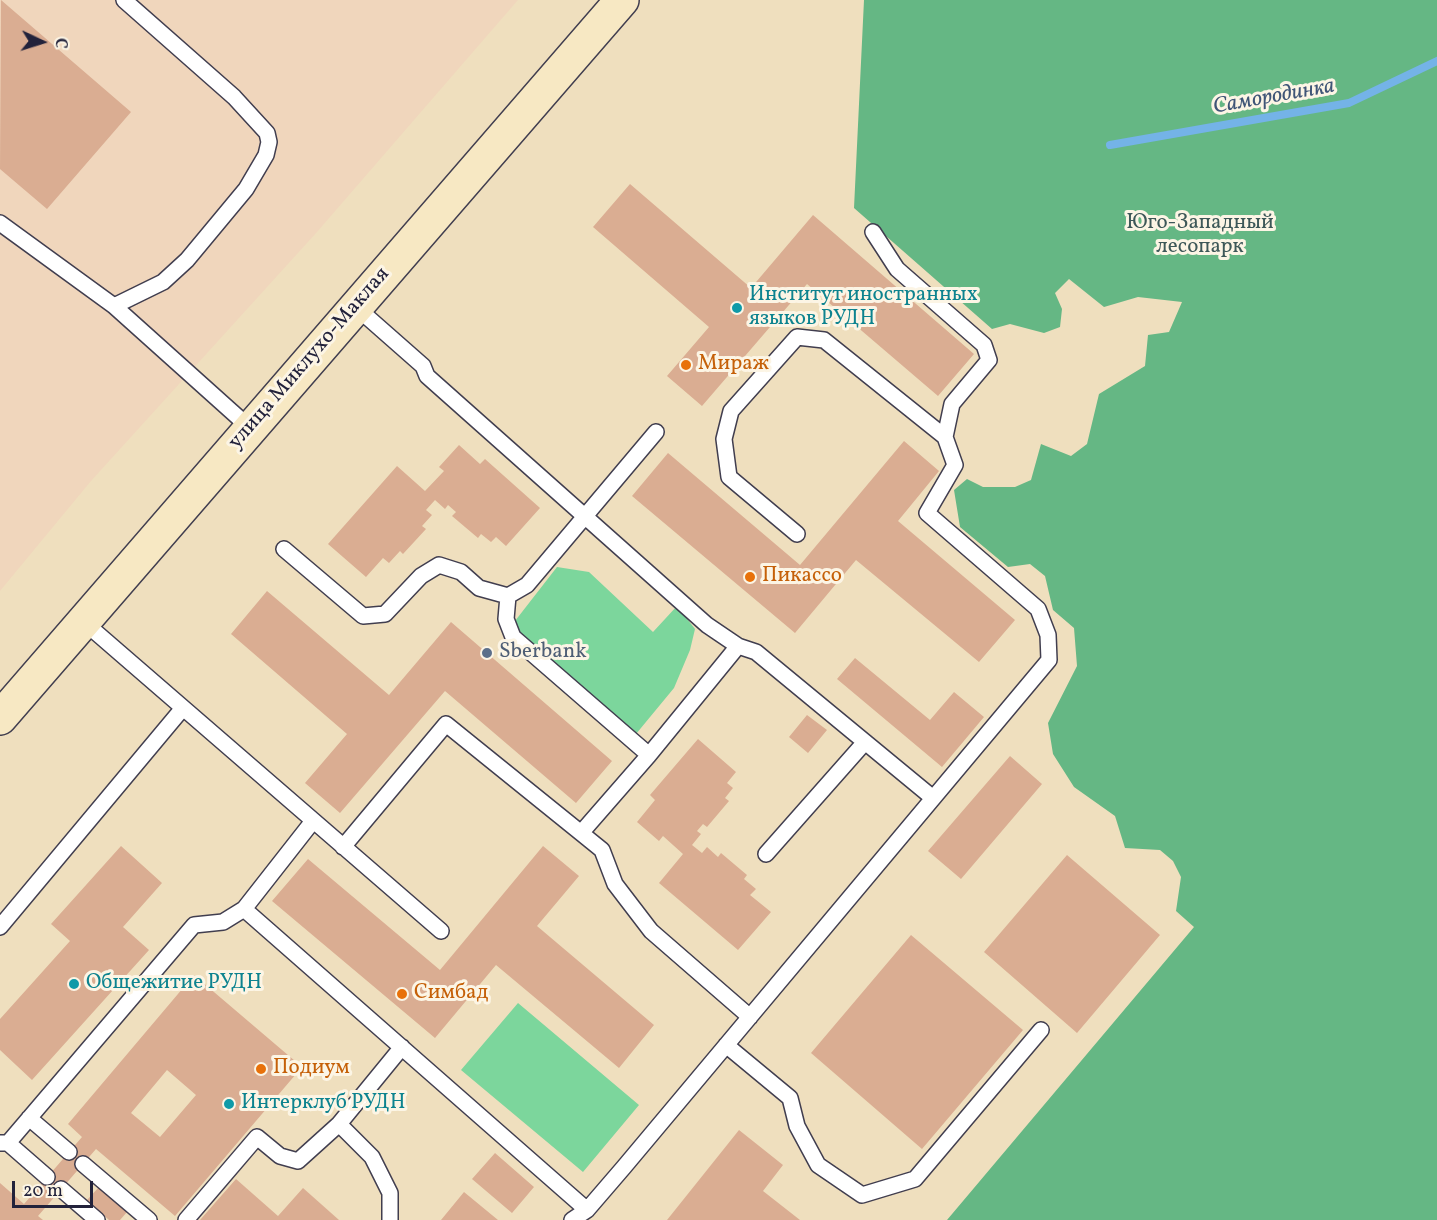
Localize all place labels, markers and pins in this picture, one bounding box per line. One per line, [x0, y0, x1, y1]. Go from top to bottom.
place label: Институт иностранных языков РУДН [749, 283, 978, 333]
marker: Институт иностранных языков РУДН [730, 301, 744, 315]
place label: Мираж [698, 352, 769, 378]
marker: Мираж [679, 358, 693, 372]
place label: Пикассо [762, 564, 842, 590]
marker: Пикассо [743, 570, 757, 584]
place label: Sberbank [499, 640, 587, 666]
marker: Sberbank [480, 646, 494, 660]
place label: Общежитие РУДН [86, 971, 262, 997]
marker: Общежитие РУДН [67, 977, 81, 991]
place label: Симбад [414, 981, 488, 1007]
marker: Симбад [395, 987, 409, 1001]
place label: Подиум [273, 1056, 350, 1082]
marker: Подиум [254, 1062, 268, 1076]
place label: Интерклуб РУДН [241, 1091, 406, 1117]
marker: Интерклуб РУДН [222, 1097, 236, 1111]

